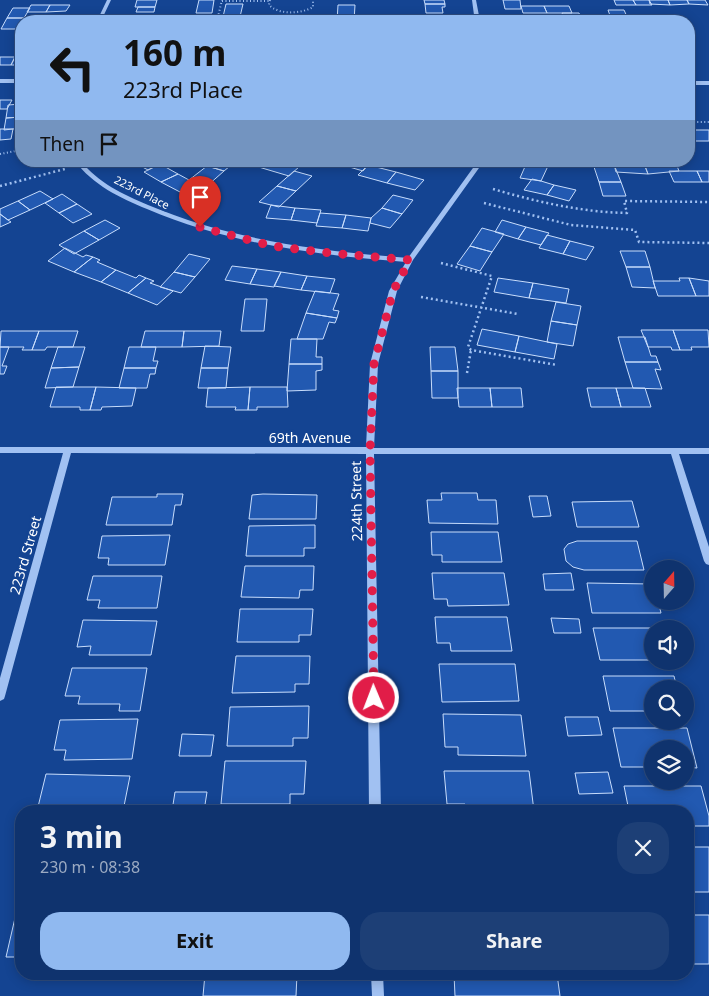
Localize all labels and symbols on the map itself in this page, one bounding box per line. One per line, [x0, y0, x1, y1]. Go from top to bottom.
street label: 223rd Place [112, 172, 172, 212]
pin [179, 176, 221, 227]
street label: 69th Avenue [269, 428, 351, 447]
street label: 224th Street [346, 461, 366, 541]
street label: 223rd Street [5, 514, 45, 596]
north arrow [644, 560, 694, 610]
position arrow [347, 671, 399, 723]

